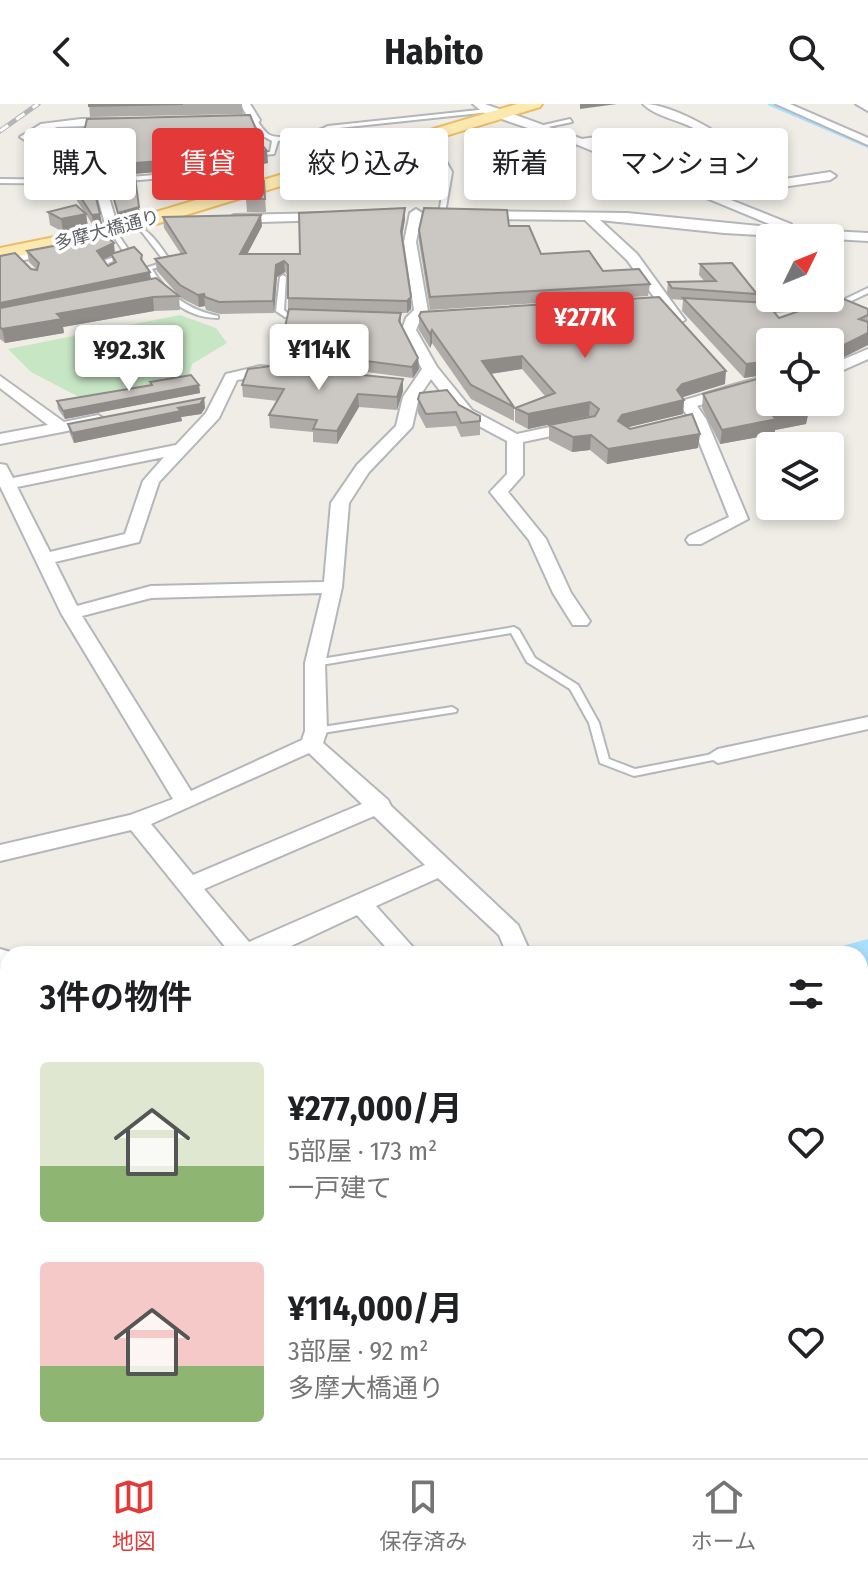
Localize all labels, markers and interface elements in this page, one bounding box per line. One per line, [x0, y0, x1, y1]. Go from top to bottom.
icon: back [40, 30, 84, 74]
text: Habito [384, 30, 484, 74]
icon: search [784, 30, 828, 74]
chip: 購入 [24, 128, 136, 200]
chip: 賃貸 [152, 128, 264, 200]
chip: 絞り込み [280, 128, 448, 200]
chip: 新着 [464, 128, 576, 200]
chip: マンション [592, 128, 788, 200]
street label: 多摩大橋通り [52, 205, 162, 255]
north arrow [756, 224, 844, 312]
map controls [756, 224, 844, 520]
pin: ¥277K [529, 292, 641, 360]
text: ¥277K [554, 302, 616, 333]
pin: ¥114K [263, 324, 375, 392]
pin: ¥92.3K [64, 325, 194, 393]
button: locate [756, 328, 844, 416]
text: ¥114K [288, 334, 350, 365]
text: ¥92.3K [93, 335, 165, 366]
button: layers [756, 432, 844, 520]
icon: filters [784, 972, 828, 1016]
text: 3件の物件 [40, 977, 192, 1018]
text: ¥277,000/月 [288, 1088, 463, 1129]
icon: home [104, 1094, 200, 1190]
icon: heart [784, 1120, 828, 1164]
text: 5部屋 · 173 m² [288, 1136, 437, 1167]
text: 一戸建て [288, 1173, 392, 1204]
text: ¥114,000/月 [288, 1288, 463, 1329]
icon: home [104, 1294, 200, 1390]
icon: heart [784, 1320, 828, 1364]
text: 3部屋 · 92 m² [288, 1336, 429, 1367]
text: 多摩大橋通り [288, 1373, 444, 1404]
tab: 地図 [112, 1475, 156, 1555]
tab: 保存済み [379, 1475, 467, 1555]
tab: ホーム [691, 1475, 756, 1555]

